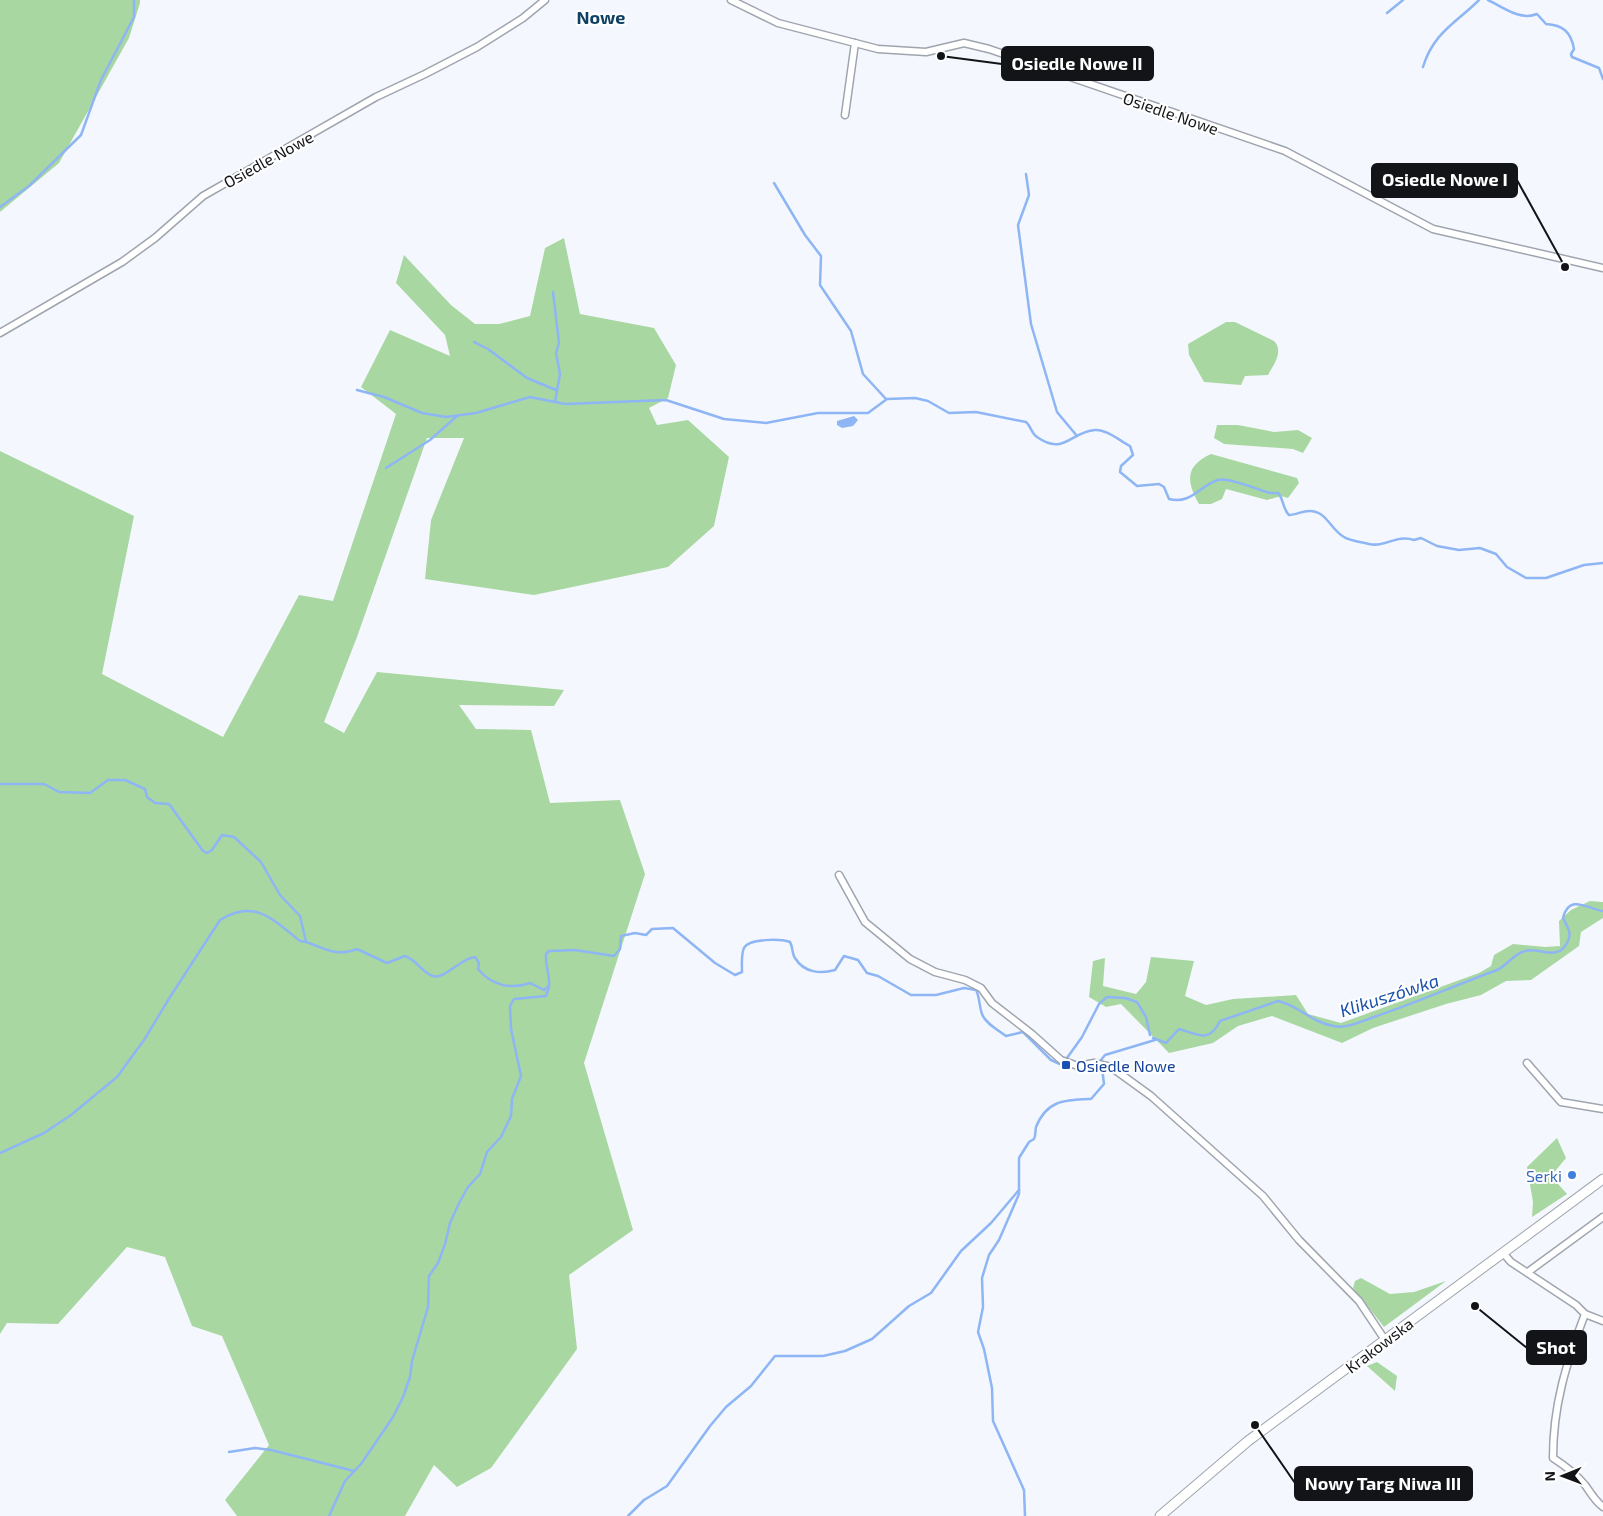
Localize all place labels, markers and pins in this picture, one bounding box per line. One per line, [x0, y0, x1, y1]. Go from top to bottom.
callout: Osiedle Nowe II [1002, 47, 1153, 80]
callout: Osiedle Nowe I [1372, 164, 1517, 197]
place label: Osiedle Nowe [1076, 1056, 1176, 1075]
marker: Osiedle Nowe [1060, 1059, 1072, 1071]
place label: Serki [1526, 1166, 1562, 1185]
marker: Serki [1566, 1169, 1578, 1181]
callout: Shot [1527, 1331, 1586, 1364]
callout: Nowy Targ Niwa III [1295, 1467, 1472, 1500]

